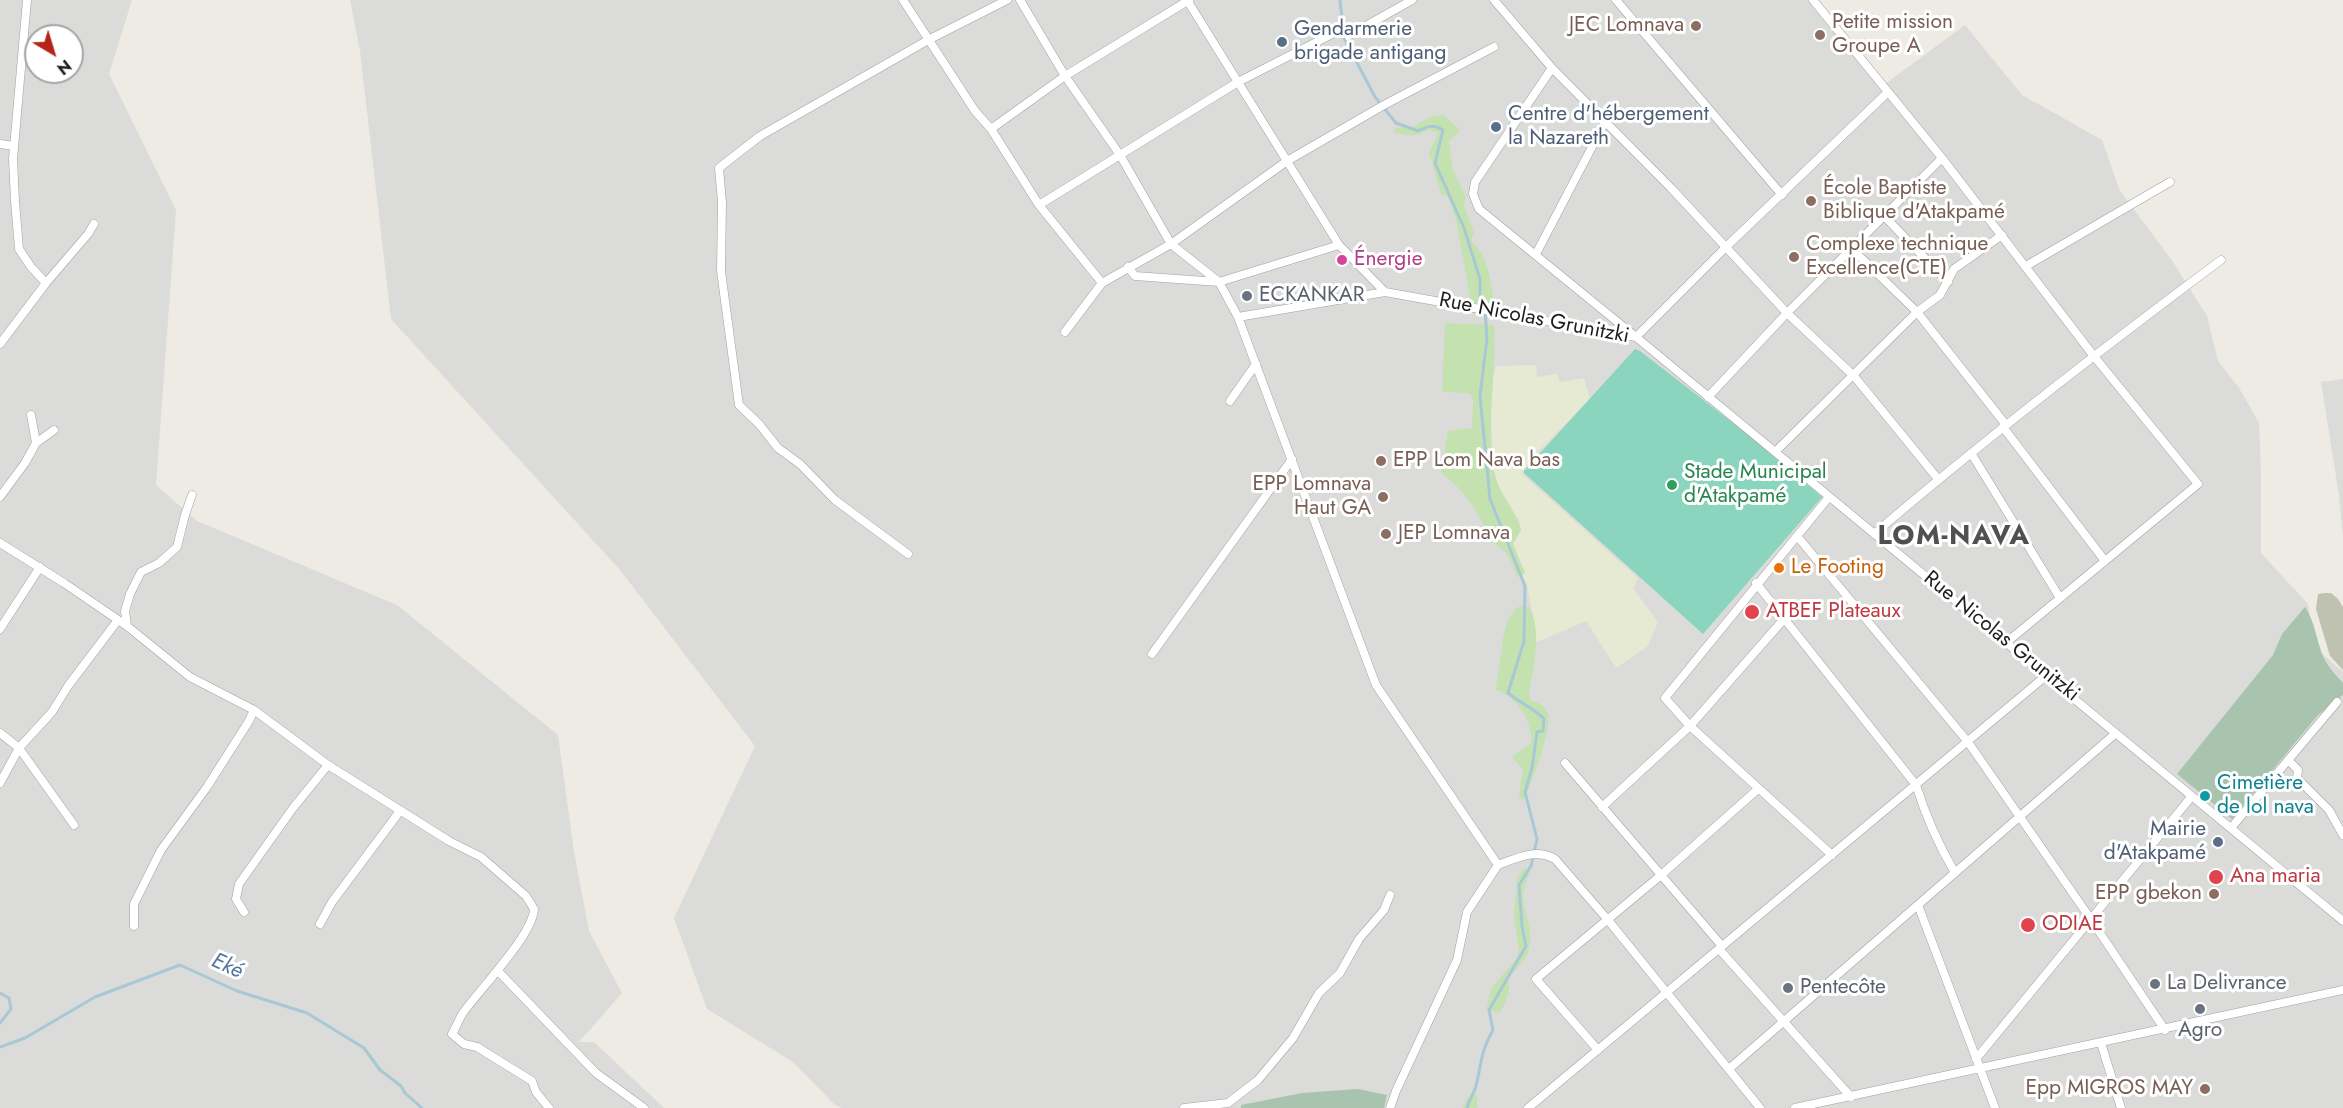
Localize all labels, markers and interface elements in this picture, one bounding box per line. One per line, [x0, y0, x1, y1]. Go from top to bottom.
place label: Petite mission Groupe A [1832, 10, 1953, 60]
place label: JEC Lomnava [1569, 13, 1684, 39]
place label: Gendarmerie brigade antigang [1294, 17, 1446, 67]
marker: JEC Lomnava [1689, 19, 1703, 33]
north arrow [24, 24, 84, 84]
marker: Petite mission Groupe A [1813, 28, 1827, 42]
marker: Gendarmerie brigade antigang [1275, 35, 1289, 49]
text: N [52, 54, 76, 80]
place label: Centre d'hébergement la Nazareth [1508, 102, 1709, 152]
marker: Centre d'hébergement la Nazareth [1489, 120, 1503, 134]
place label: École Baptiste Biblique d'Atakpamé [1823, 176, 2005, 226]
marker: École Baptiste Biblique d'Atakpamé [1804, 194, 1818, 208]
place label: Complexe technique Excellence(CTE) [1806, 232, 1988, 282]
place label: Énergie [1354, 247, 1423, 273]
marker: Complexe technique Excellence(CTE) [1787, 250, 1801, 264]
marker: Énergie [1335, 253, 1349, 267]
place label: ECKANKAR [1259, 283, 1364, 309]
street label: Rue Nicolas Grunitzki [1437, 288, 1631, 350]
marker: ECKANKAR [1240, 289, 1254, 303]
place label: EPP Lom Nava bas [1393, 448, 1560, 474]
marker: EPP Lom Nava bas [1374, 454, 1388, 468]
place label: Stade Municipal d'Atakpamé [1684, 460, 1827, 510]
place label: EPP Lomnava Haut GA [1252, 472, 1371, 522]
marker: Stade Municipal d'Atakpamé [1665, 478, 1679, 492]
marker: EPP Lomnava Haut GA [1376, 490, 1390, 504]
place label: JEP Lomnava [1398, 521, 1510, 547]
district label: LOM-NAVA [1877, 521, 2031, 553]
marker: JEP Lomnava [1379, 527, 1393, 541]
place label: Le Footing [1791, 555, 1884, 581]
marker: Le Footing [1772, 561, 1786, 575]
street label: Rue Nicolas Grunitzki [1918, 566, 2084, 708]
place label: ATBEF Plateaux [1766, 599, 1900, 625]
marker: ATBEF Plateaux [1743, 603, 1761, 621]
place label: Cimetière de lol nava [2217, 771, 2314, 821]
marker: Cimetière de lol nava [2198, 789, 2212, 803]
place label: Mairie d'Atakpamé [2104, 817, 2206, 867]
marker: Mairie d'Atakpamé [2211, 835, 2225, 849]
place label: Ana maria [2230, 864, 2321, 890]
marker: Ana maria [2207, 868, 2225, 886]
place label: EPP gbekon [2095, 881, 2202, 907]
marker: EPP gbekon [2207, 887, 2221, 901]
place label: ODIAE [2042, 912, 2103, 938]
marker: ODIAE [2019, 916, 2037, 934]
water label: Eké [207, 948, 247, 986]
place label: La Delivrance [2167, 971, 2287, 997]
place label: Pentecôte [1800, 975, 1886, 1001]
marker: La Delivrance [2148, 977, 2162, 991]
marker: Pentecôte [1781, 981, 1795, 995]
marker: Agro [2193, 1002, 2207, 1016]
place label: Agro [2178, 1018, 2222, 1044]
place label: Epp MIGROS MAY [2025, 1076, 2193, 1102]
marker: Epp MIGROS MAY [2198, 1082, 2212, 1096]

